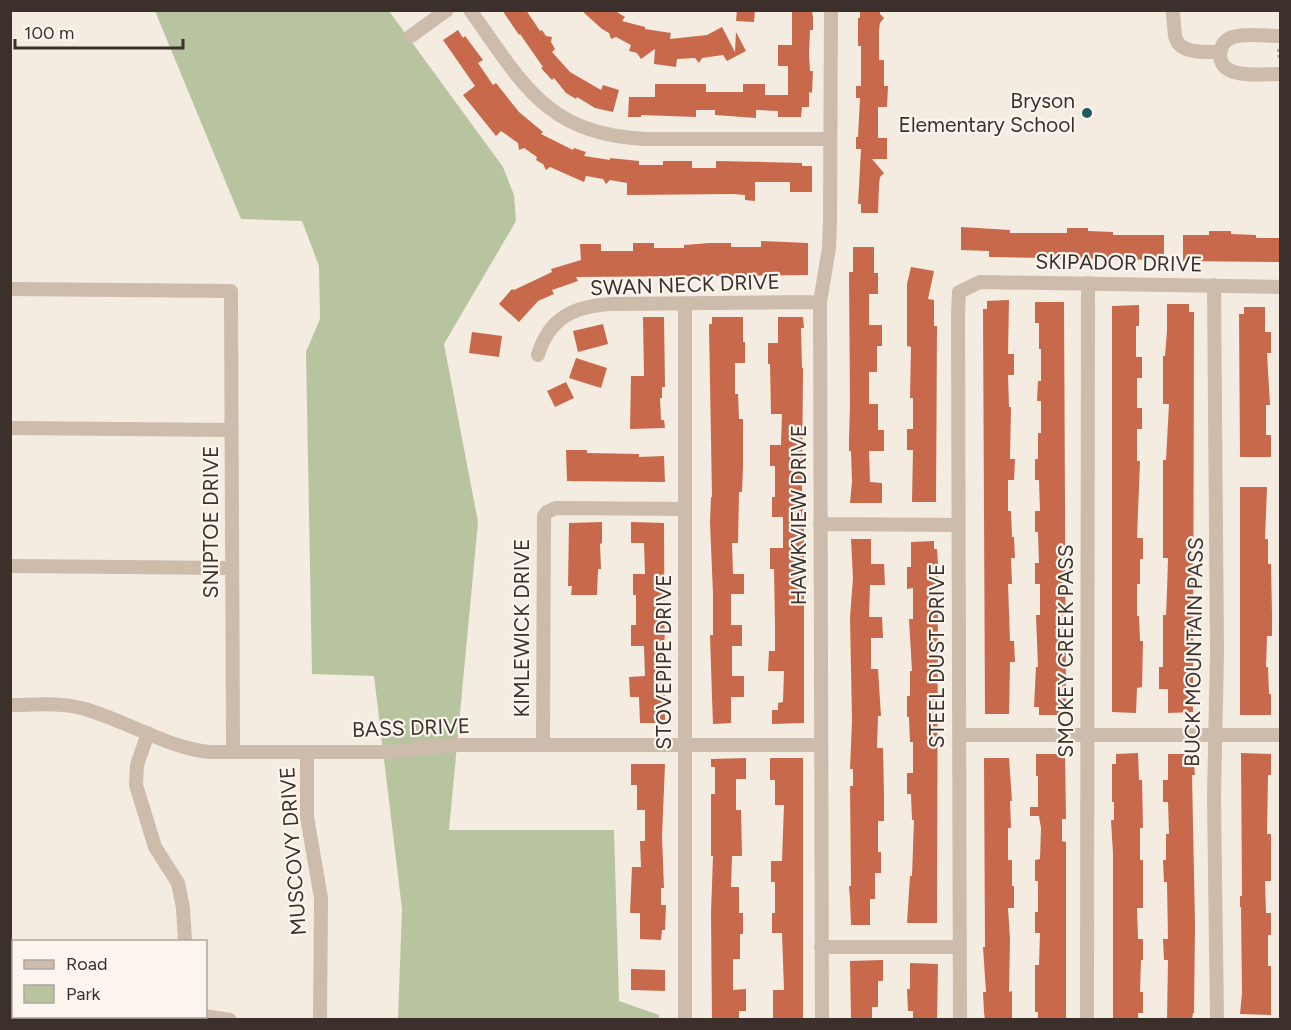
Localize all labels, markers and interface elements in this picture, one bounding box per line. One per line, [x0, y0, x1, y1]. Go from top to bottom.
scale bar [15, 12, 183, 50]
text: 100 m [24, 22, 74, 44]
place label: Bryson Elementary School [899, 88, 1075, 137]
marker: Bryson Elementary School [1080, 106, 1094, 120]
street label: SKIPADOR DRIVE [1035, 249, 1203, 276]
street label: SWAN NECK DRIVE [590, 269, 780, 300]
street label: HAWKVIEW DRIVE [786, 425, 811, 605]
street label: SNIPTOE DRIVE [198, 446, 223, 598]
street label: BUCK MOUNTAIN PASS [1179, 537, 1208, 767]
street label: KIMLEWICK DRIVE [509, 539, 534, 717]
street label: SMOKEY CREEK PASS [1053, 544, 1078, 758]
street label: STEEL DUST DRIVE [924, 564, 949, 748]
street label: STOVEPIPE DRIVE [651, 574, 676, 750]
street label: BASS DRIVE [351, 713, 471, 742]
street label: MUSCOVY DRIVE [274, 766, 311, 936]
legend [12, 940, 207, 1018]
text: Road [66, 953, 107, 975]
text: Park [66, 983, 101, 1005]

